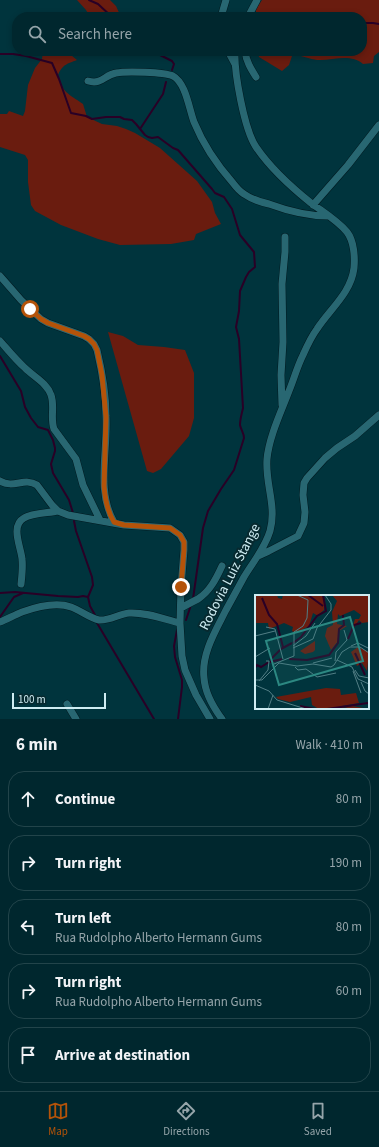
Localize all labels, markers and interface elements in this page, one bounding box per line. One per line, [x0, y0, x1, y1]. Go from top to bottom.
search box [12, 12, 367, 56]
icon: search [26, 23, 48, 45]
text: Search here [58, 24, 132, 45]
route start [21, 300, 39, 318]
street label: Rodovia Luiz Stange [194, 520, 266, 634]
route end [172, 578, 190, 596]
inset map [255, 595, 369, 709]
scale bar [12, 691, 106, 710]
text: 100 m [18, 692, 46, 707]
text: 6 min [16, 733, 57, 757]
text: Walk · 410 m [295, 736, 363, 754]
icon: ahead [17, 788, 39, 810]
text: Continue [55, 789, 115, 810]
text: 80 m [336, 790, 362, 808]
icon: right [17, 852, 39, 874]
text: Turn right [55, 853, 121, 874]
text: 190 m [329, 854, 362, 872]
text: Turn left [55, 908, 111, 929]
icon: left [17, 916, 39, 938]
text: 80 m [336, 918, 362, 936]
text: Rua Rudolpho Alberto Hermann Gums [55, 929, 262, 947]
text: Turn right [55, 972, 121, 993]
icon: right [17, 980, 39, 1002]
text: 60 m [336, 982, 362, 1000]
text: Rua Rudolpho Alberto Hermann Gums [55, 993, 262, 1011]
icon: arrive [17, 1044, 39, 1066]
text: Arrive at destination [55, 1045, 190, 1066]
tab: Map [47, 1100, 69, 1139]
tab: Directions [163, 1100, 210, 1139]
tab: Saved [304, 1100, 332, 1139]

